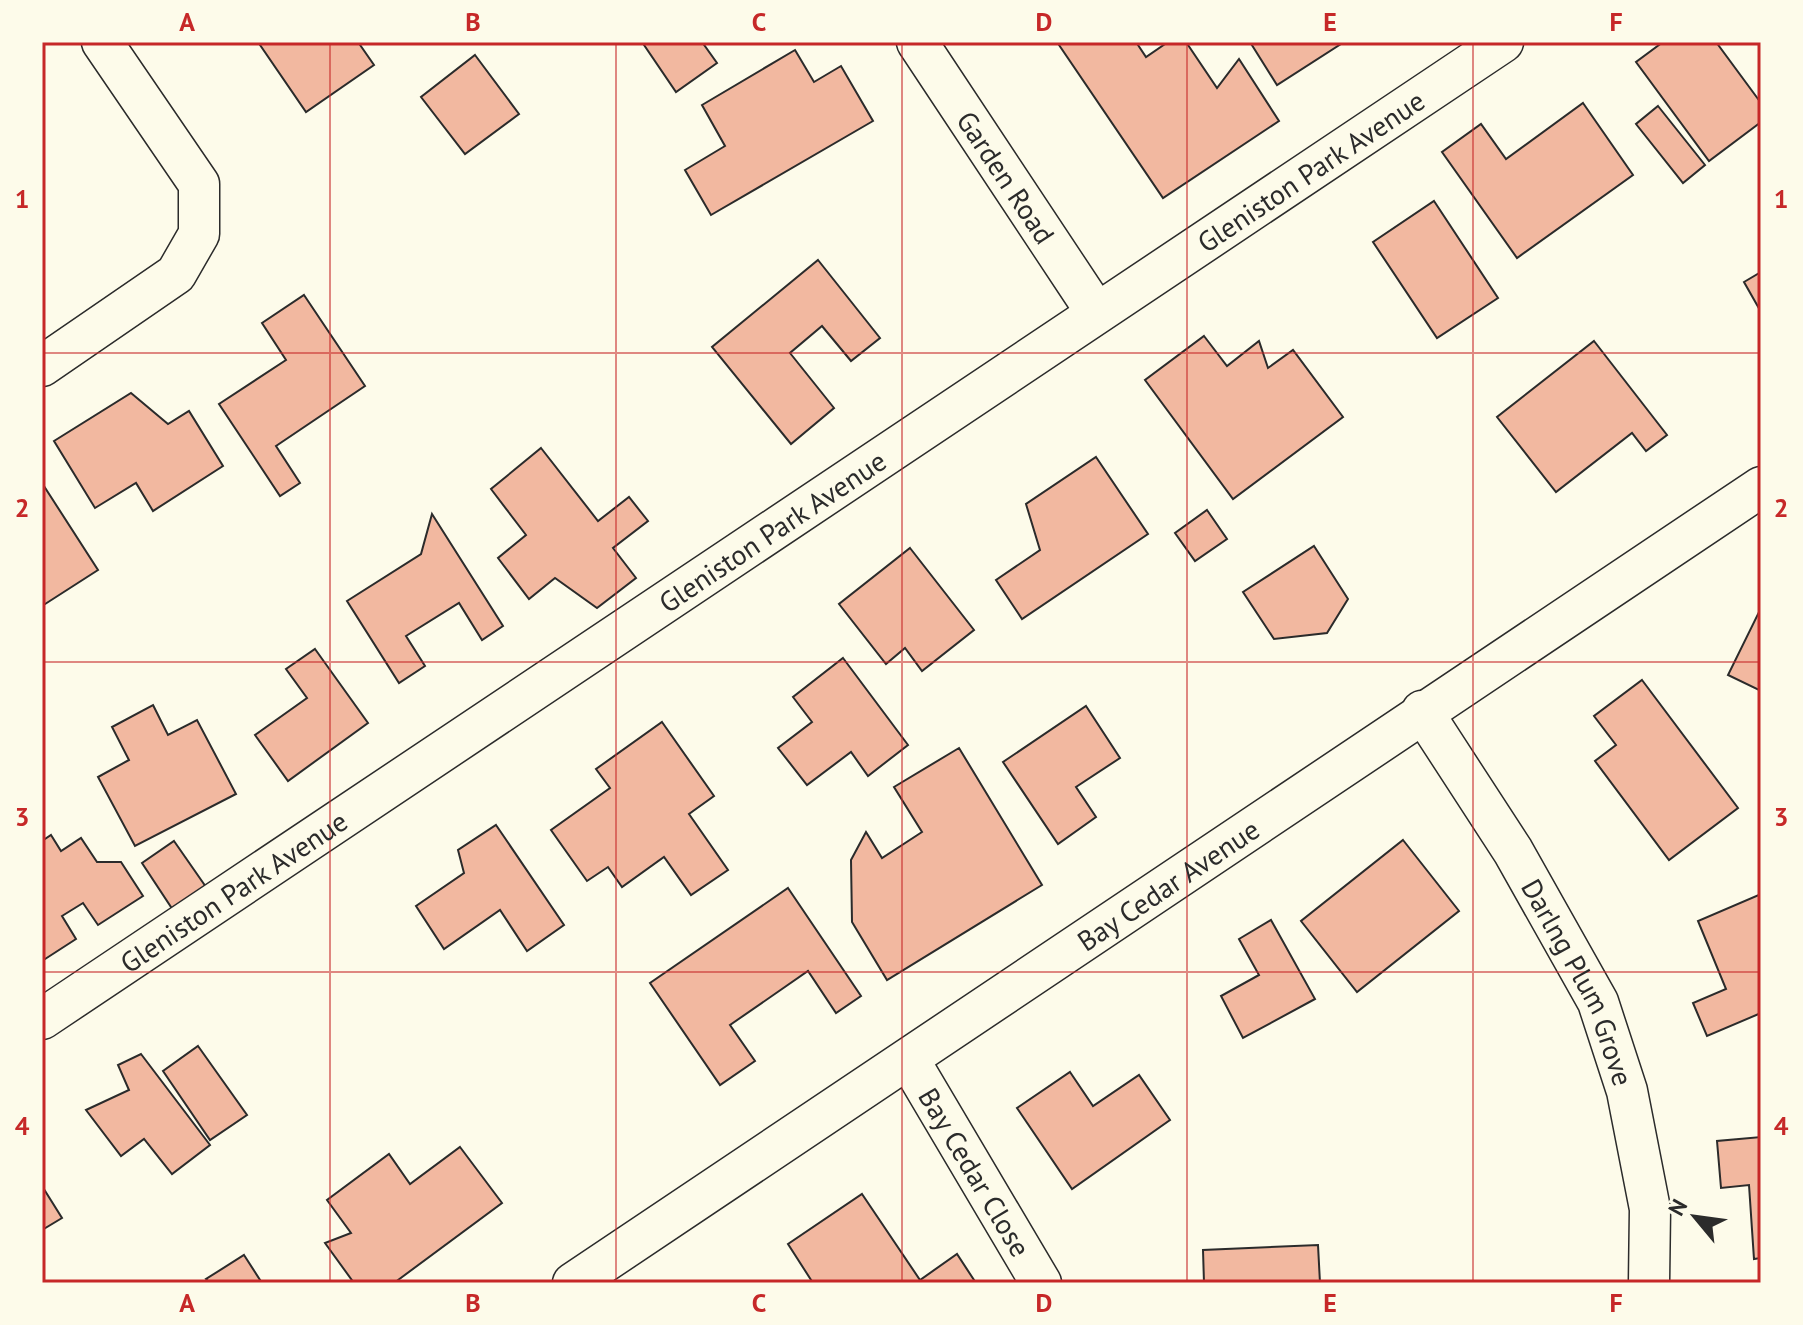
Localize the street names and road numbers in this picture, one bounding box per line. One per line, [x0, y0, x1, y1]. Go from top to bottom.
street label: Gleniston Park Avenue [1190, 81, 1431, 260]
street label: Garden Road [949, 103, 1064, 251]
street label: Gleniston Park Avenue [651, 442, 893, 620]
street label: Gleniston Park Avenue [112, 802, 354, 980]
street label: Bay Cedar Avenue [1070, 810, 1266, 959]
street label: Darlng Plum Grove [1514, 872, 1642, 1090]
street label: Bay Cedar Close [911, 1081, 1040, 1263]

